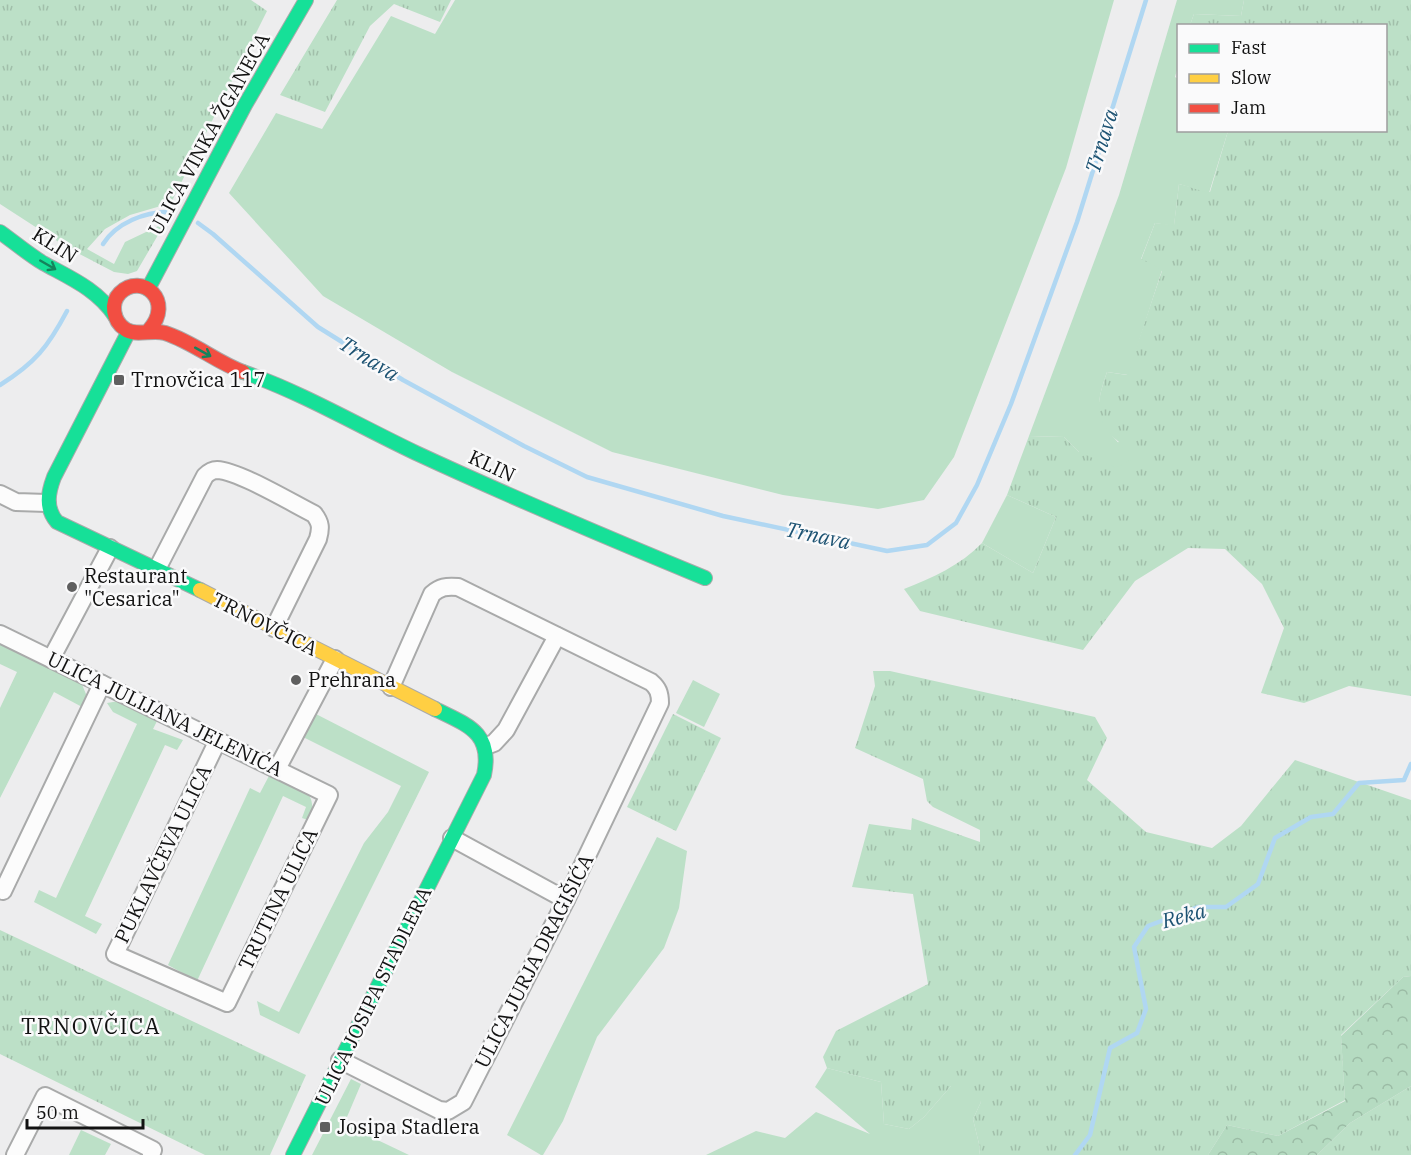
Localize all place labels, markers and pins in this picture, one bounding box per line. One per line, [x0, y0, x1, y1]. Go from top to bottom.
place label: Trnovčica 117 [131, 366, 265, 393]
marker: Trnovčica 117 [112, 373, 126, 387]
place label: Restaurant "Cesarica" [84, 562, 187, 612]
marker: Restaurant "Cesarica" [65, 580, 79, 594]
place label: Prehrana [308, 666, 396, 693]
marker: Prehrana [289, 673, 303, 687]
place label: Josipa Stadlera [337, 1113, 480, 1140]
marker: Josipa Stadlera [318, 1120, 332, 1134]

